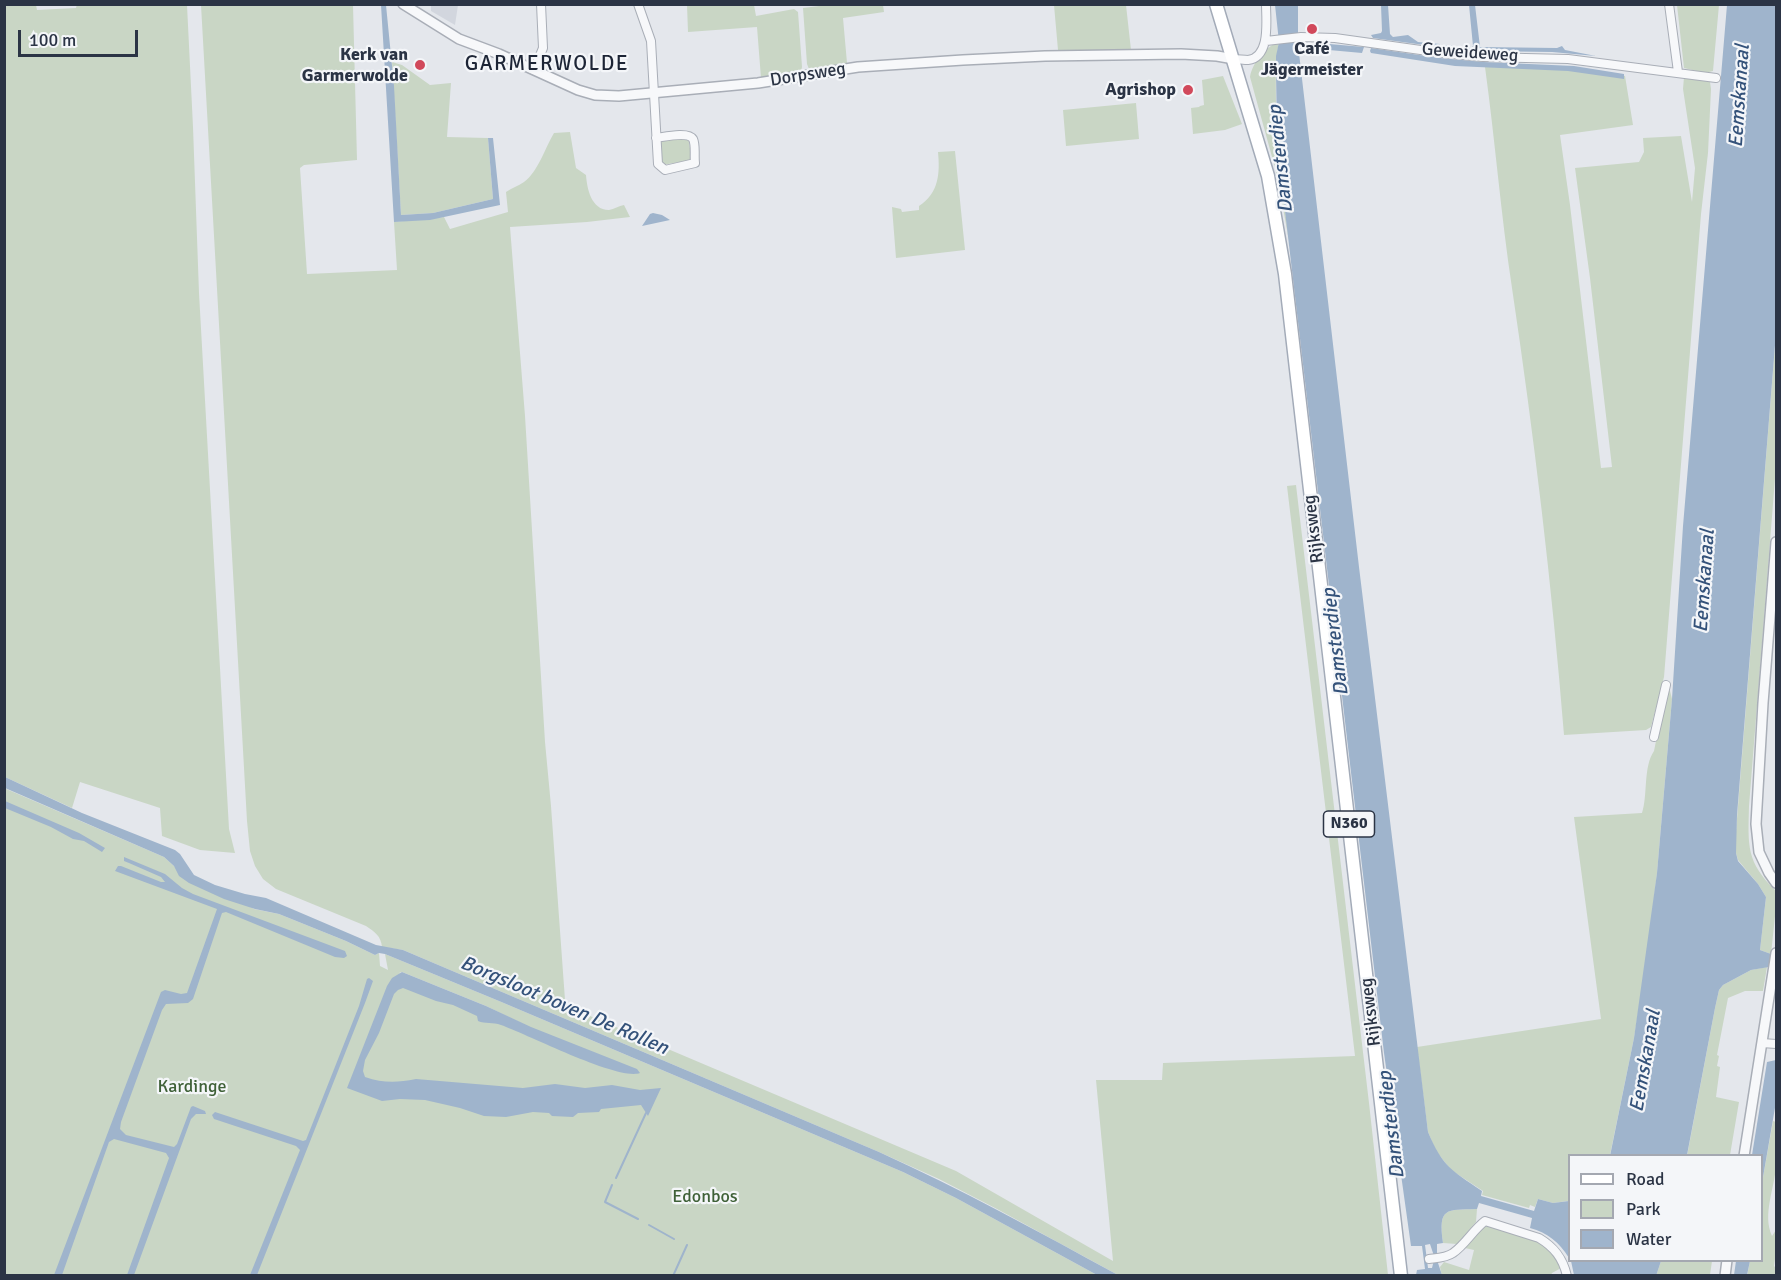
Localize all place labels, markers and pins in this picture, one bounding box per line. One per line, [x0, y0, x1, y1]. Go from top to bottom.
marker: Café Jägermeister [1305, 22, 1319, 36]
place label: Café Jägermeister [1261, 38, 1363, 80]
place label: Kerk van Garmerwolde [302, 44, 408, 86]
marker: Kerk van Garmerwolde [413, 58, 427, 72]
place label: Agrishop [1105, 79, 1176, 101]
marker: Agrishop [1181, 83, 1195, 97]

